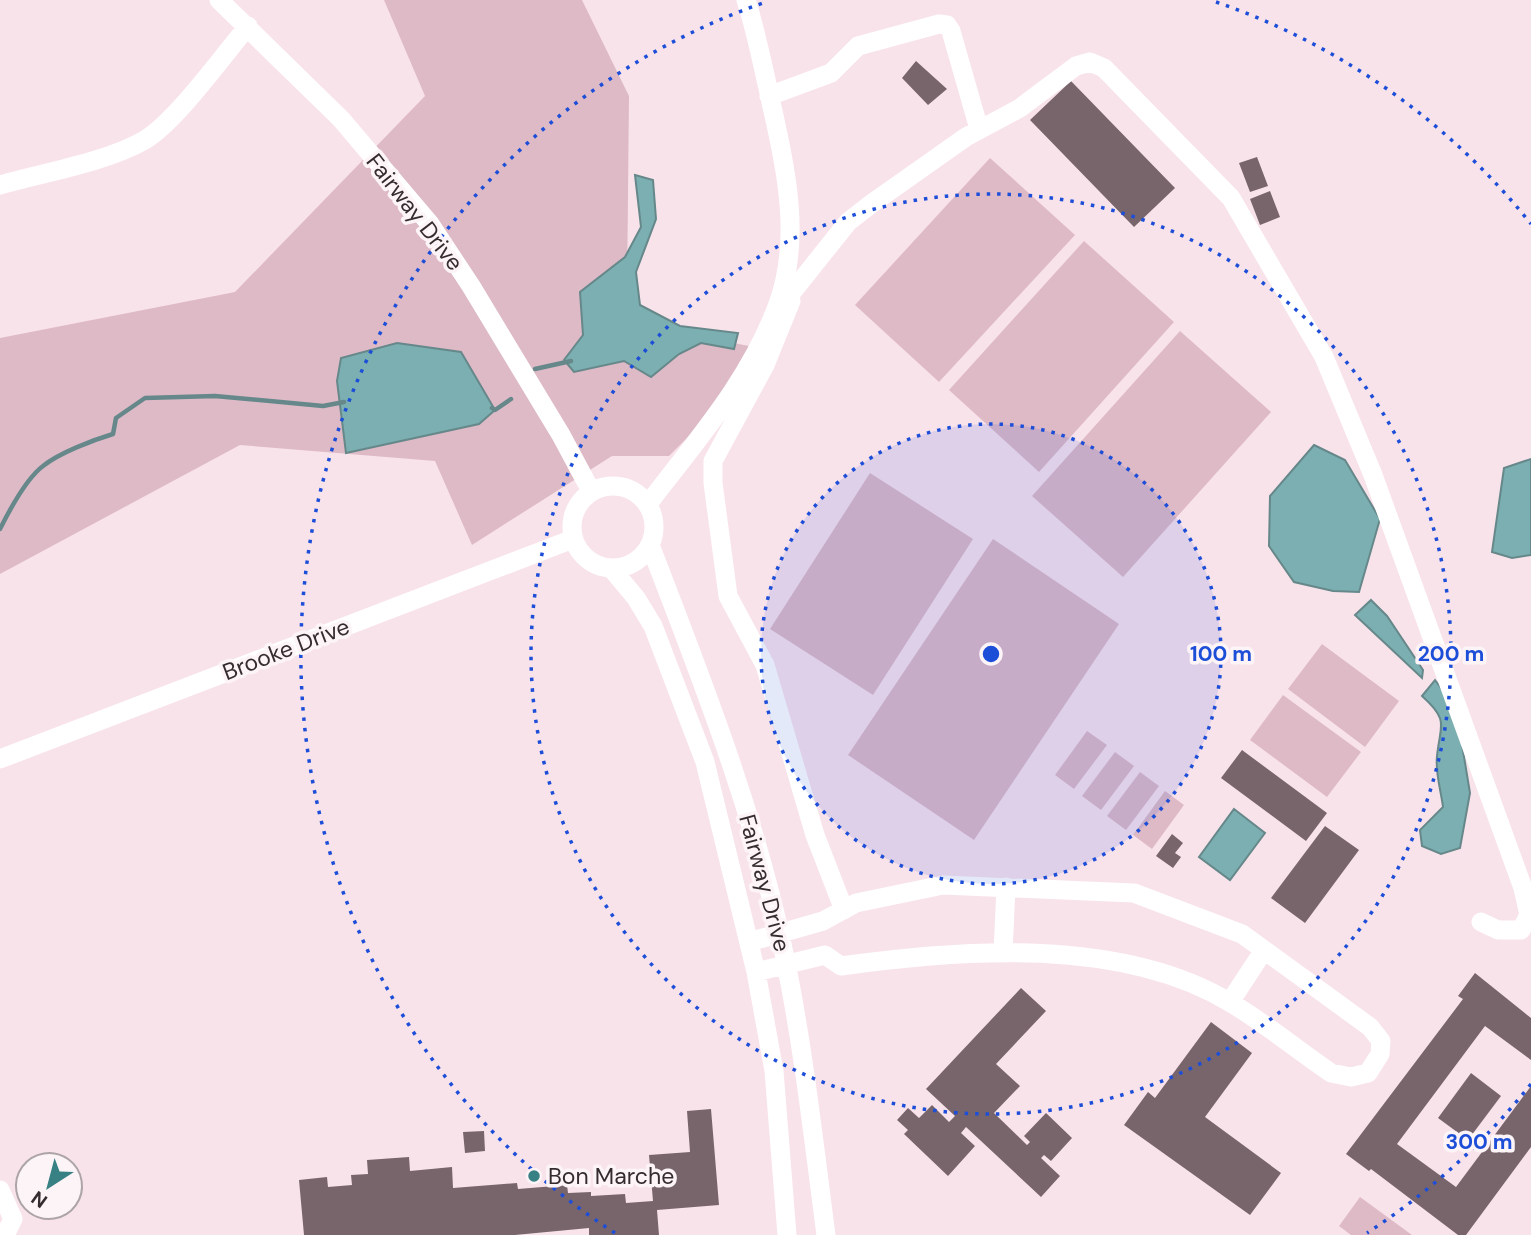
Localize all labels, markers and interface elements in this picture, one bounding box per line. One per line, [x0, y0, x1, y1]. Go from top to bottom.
street label: Fairway Drive [360, 147, 470, 277]
street label: Brooke Drive [218, 611, 354, 687]
text: 100 m [1190, 640, 1252, 668]
text: 200 m [1418, 640, 1484, 668]
centre of rings [979, 642, 1003, 666]
street label: Fairway Drive [732, 811, 798, 955]
text: 300 m [1446, 1128, 1512, 1156]
north arrow [14, 1151, 84, 1221]
place label: Bon Marche [548, 1161, 674, 1191]
marker: Bon Marche [526, 1168, 542, 1184]
text: N [26, 1185, 52, 1214]

